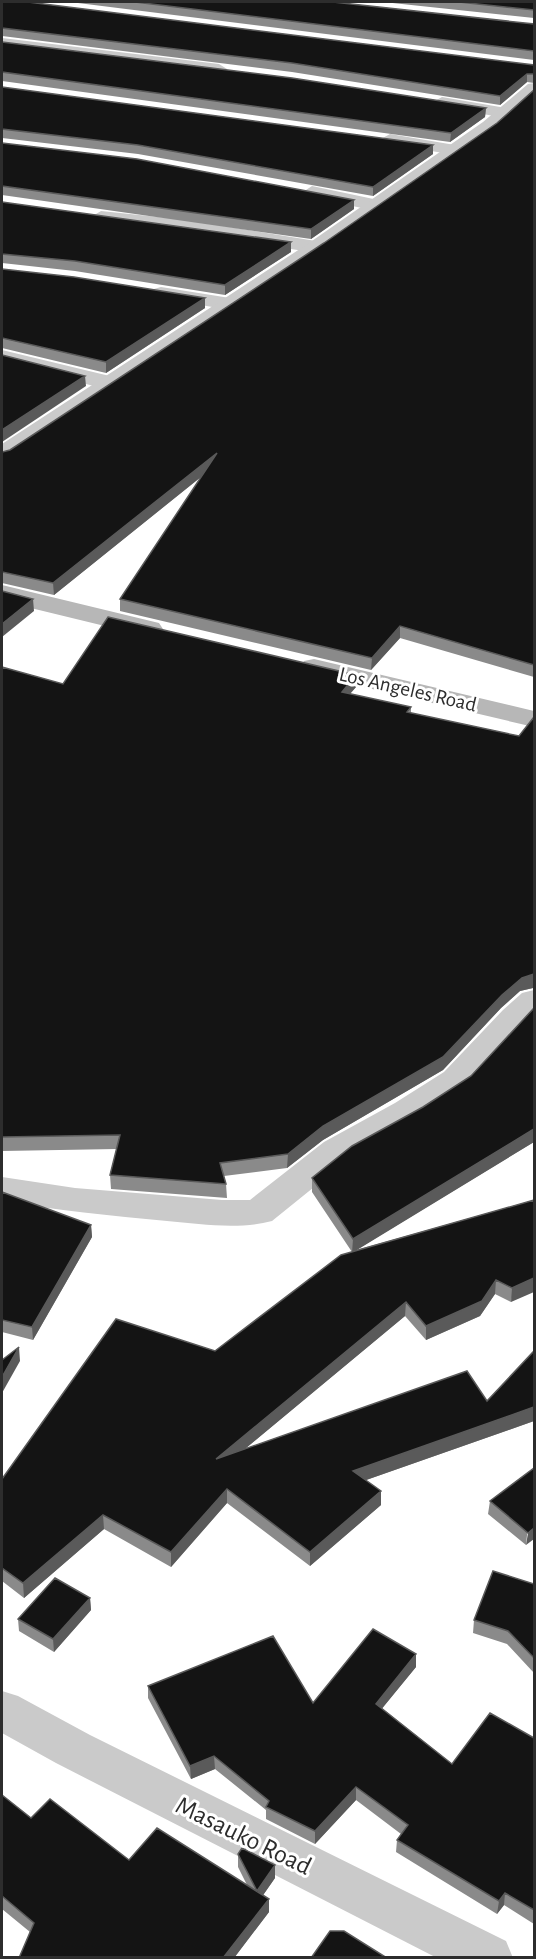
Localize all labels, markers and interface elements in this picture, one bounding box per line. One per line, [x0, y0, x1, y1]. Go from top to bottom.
street label: Los Angeles Road [337, 663, 479, 716]
street label: Masauko Road [172, 1792, 315, 1880]

